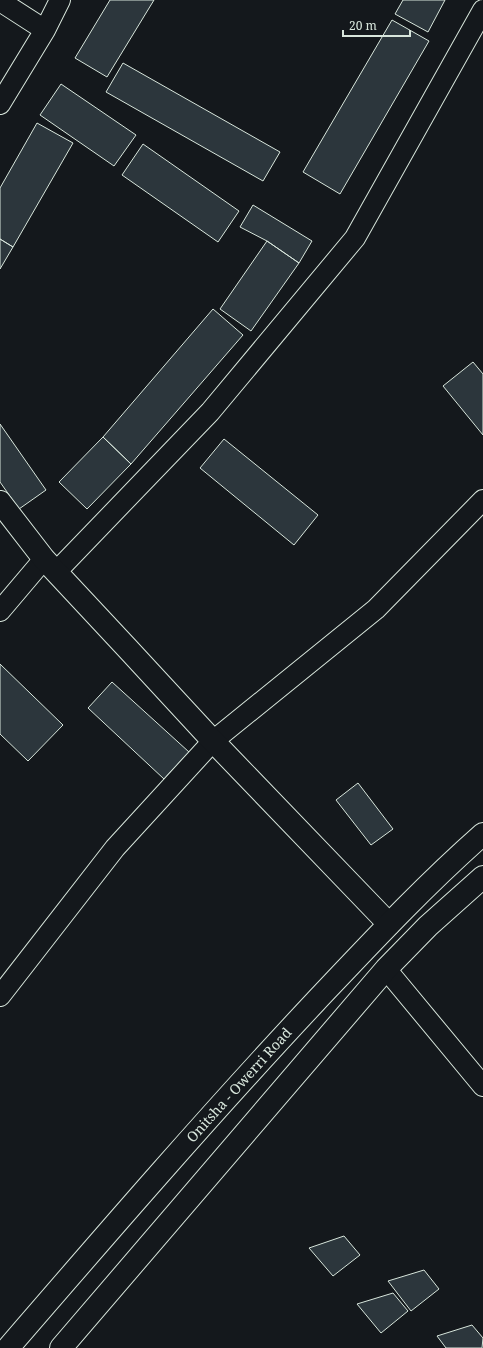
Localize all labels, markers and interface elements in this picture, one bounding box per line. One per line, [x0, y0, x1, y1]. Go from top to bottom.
scale bar [343, 12, 410, 38]
text: 20 m [349, 17, 377, 34]
street label: Onitsha - Owerri Road [182, 1023, 296, 1146]

